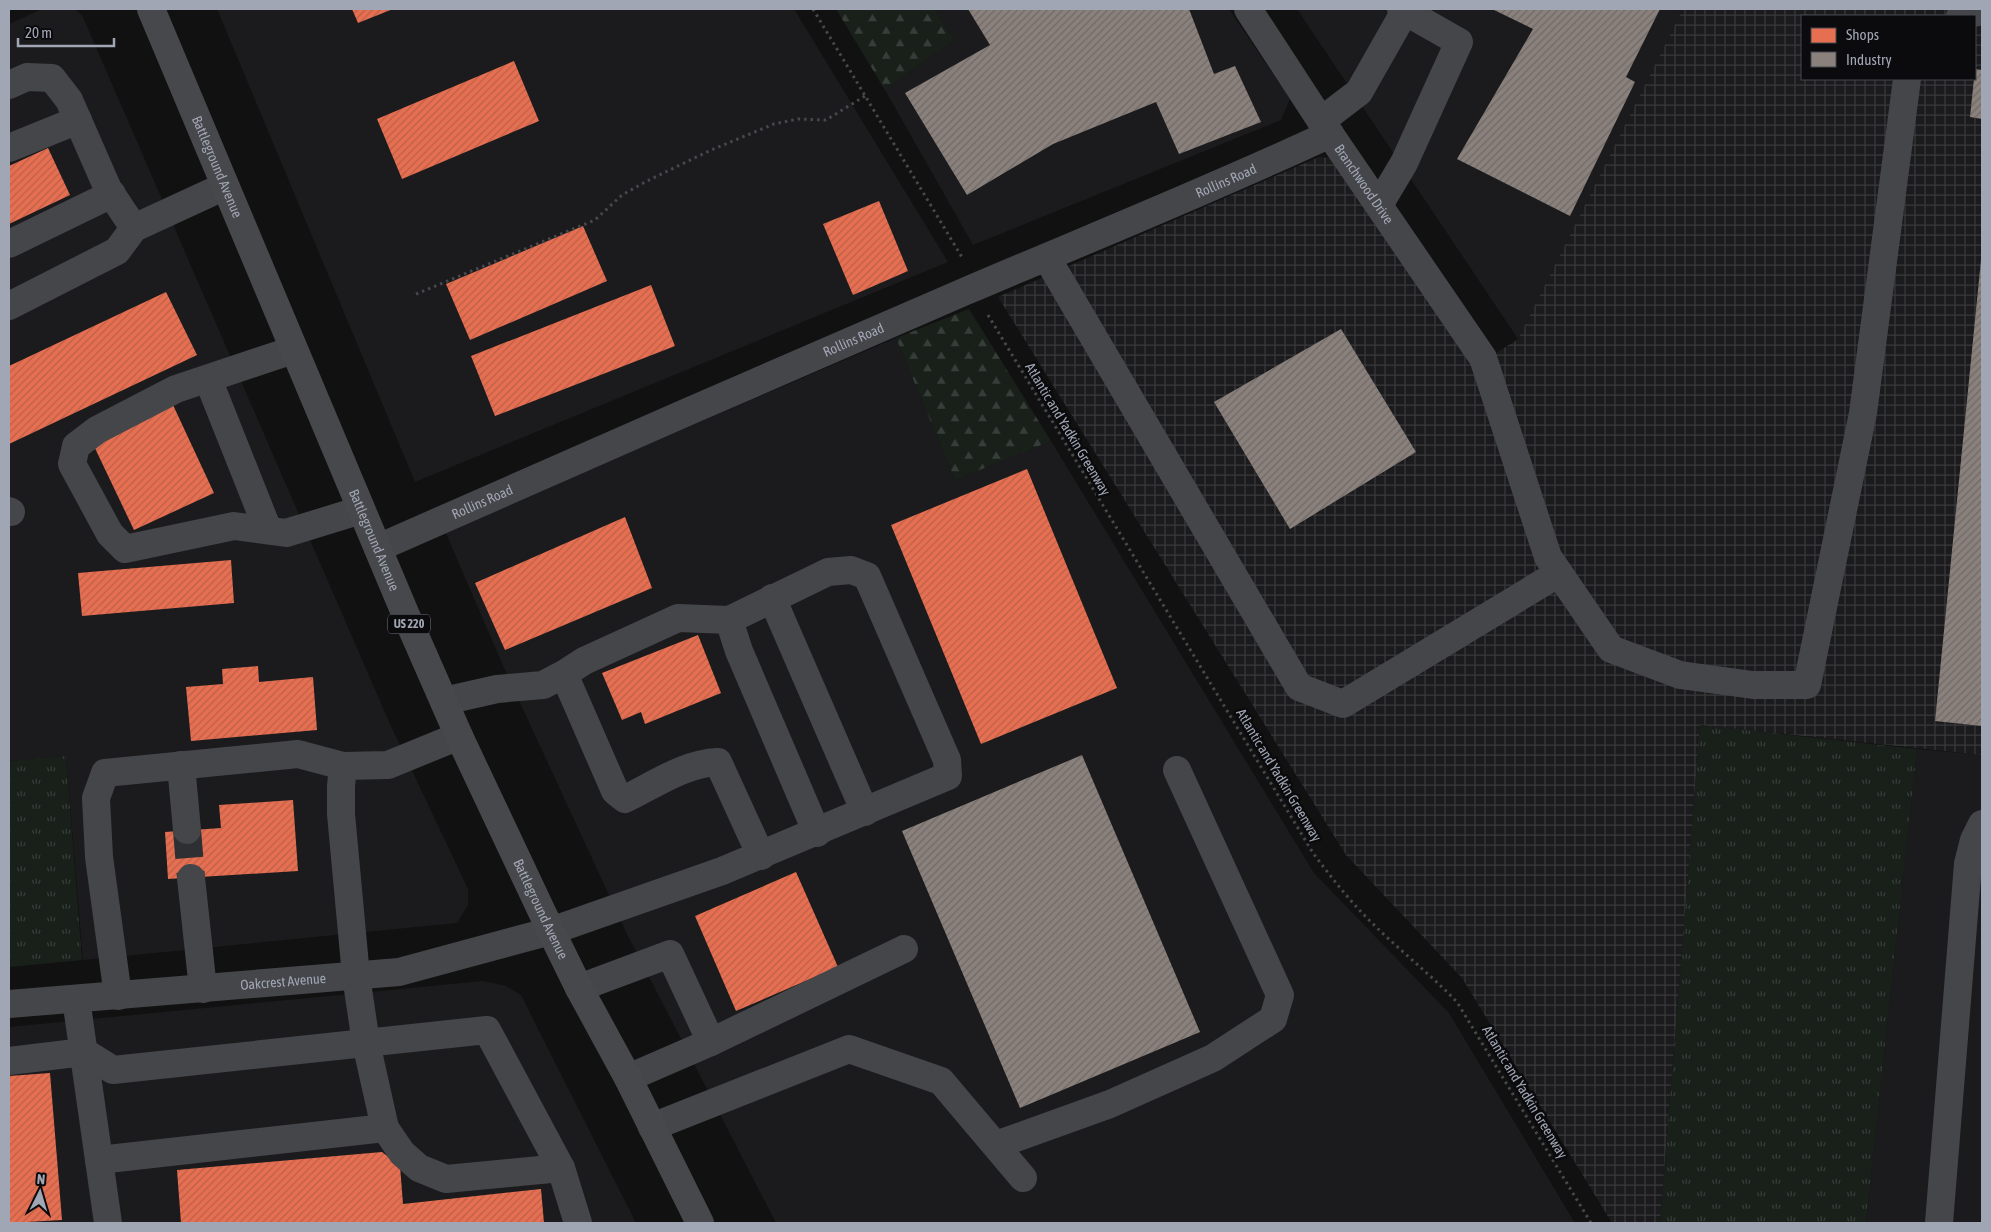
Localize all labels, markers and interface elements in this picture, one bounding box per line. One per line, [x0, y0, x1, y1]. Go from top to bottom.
scale bar [18, 15, 114, 47]
legend [1801, 15, 1976, 80]
text: 20 m [25, 24, 52, 41]
text: Shops [1846, 26, 1879, 43]
text: Industry [1846, 51, 1892, 68]
street label: Battleground Avenue [189, 113, 246, 220]
street label: Branchwood Drive [1331, 141, 1397, 227]
street label: Rollins Road [1193, 161, 1259, 201]
street label: Rollins Road [821, 320, 886, 360]
street label: Atlantic and Yadkin Greenway [1022, 360, 1114, 498]
street label: Rollins Road [449, 481, 515, 522]
street label: Battleground Avenue [346, 487, 403, 593]
road number: US 220 [388, 614, 430, 634]
street label: Atlantic and Yadkin Greenway [1233, 706, 1325, 844]
street label: Battleground Avenue [510, 856, 572, 962]
street label: Oakcrest Avenue [240, 970, 327, 993]
street label: Atlantic and Yadkin Greenway [1479, 1023, 1571, 1161]
north arrow [15, 1167, 65, 1217]
text: N [36, 1171, 46, 1187]

